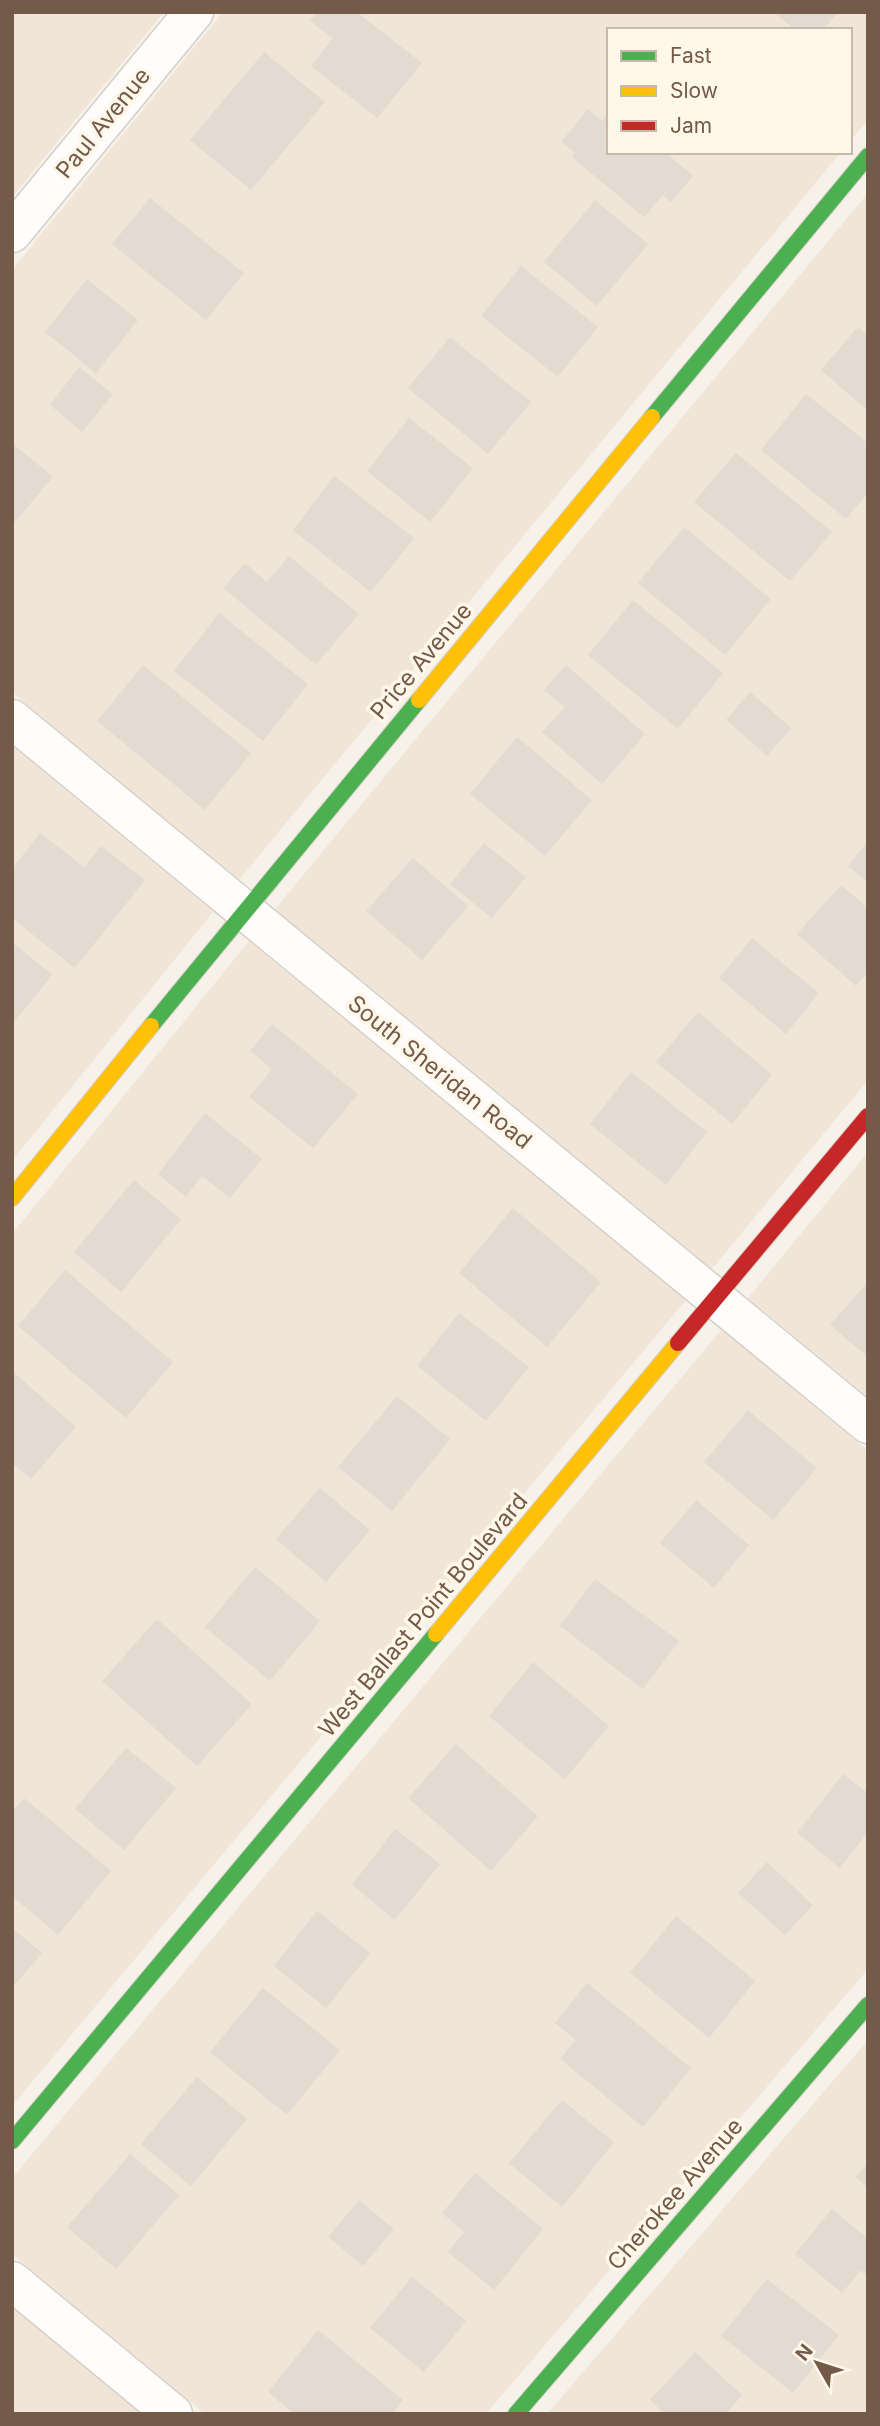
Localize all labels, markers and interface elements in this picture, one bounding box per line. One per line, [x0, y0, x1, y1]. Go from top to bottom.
legend [607, 28, 852, 154]
text: Fast [670, 43, 712, 68]
street label: Paul Avenue [50, 62, 156, 184]
text: Slow [670, 78, 718, 103]
text: Jam [670, 113, 712, 138]
street label: Price Avenue [364, 597, 478, 725]
street label: South Sheridan Road [342, 989, 538, 1155]
street label: West Ballast Point Boulevard [313, 1487, 533, 1743]
street label: Cherokee Avenue [601, 2112, 749, 2276]
north arrow [782, 2328, 852, 2398]
text: N [791, 2340, 818, 2365]

